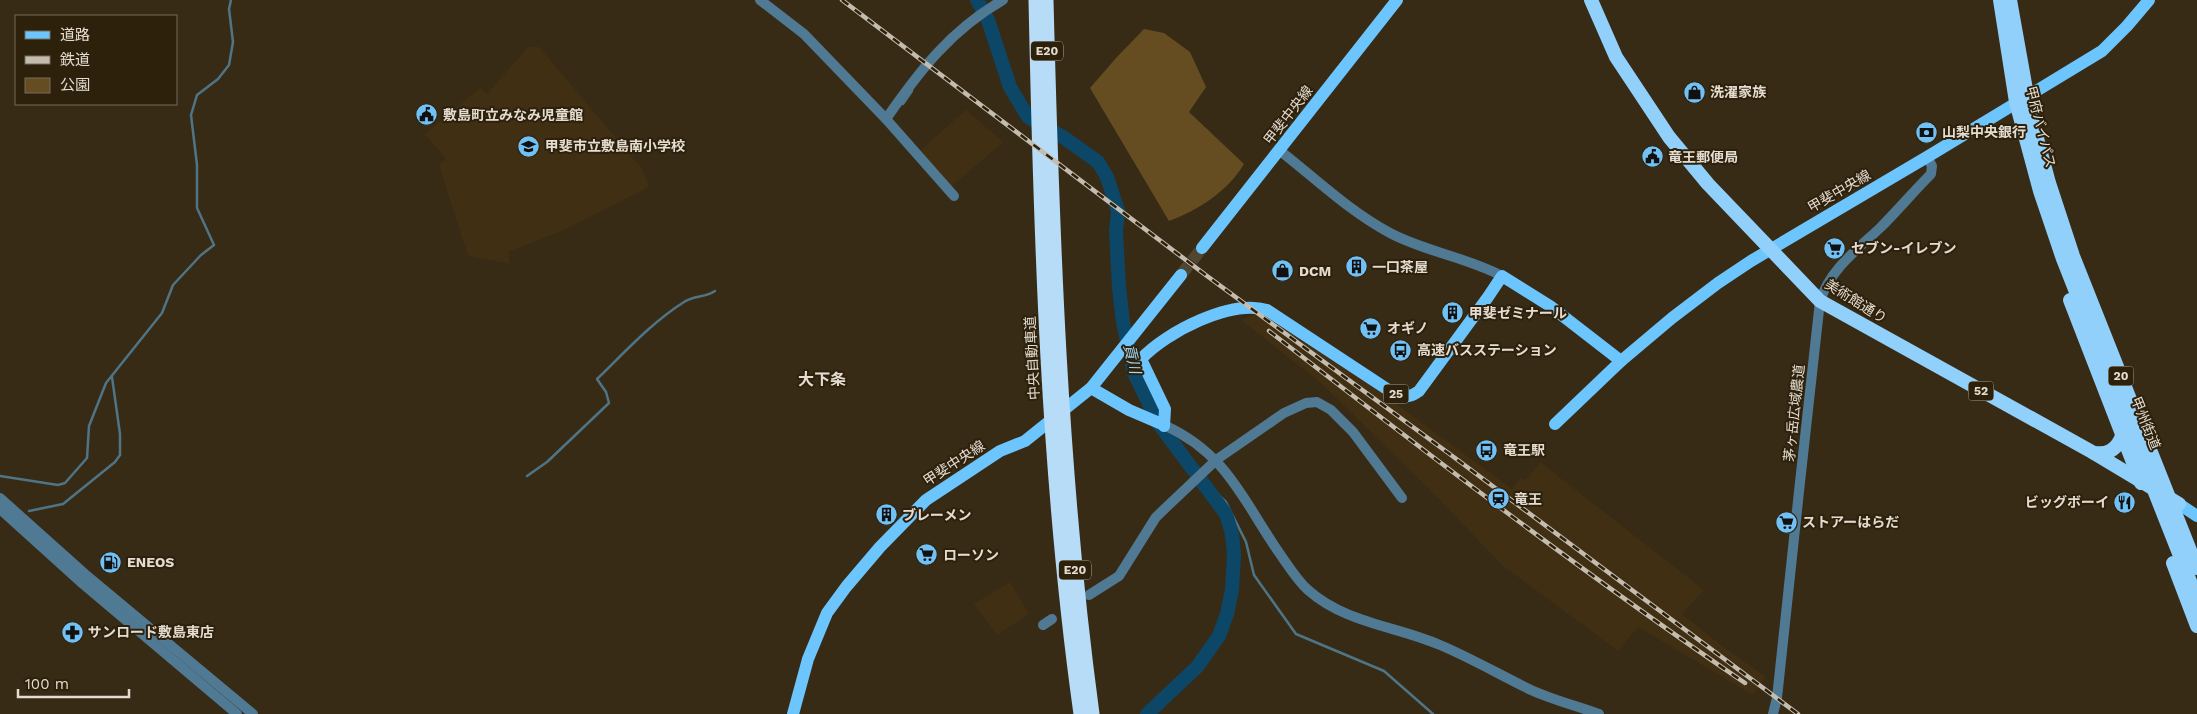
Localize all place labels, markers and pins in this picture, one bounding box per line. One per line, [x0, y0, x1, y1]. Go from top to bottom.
shop icon: 洗濯家族 [1682, 80, 1706, 104]
place label: 洗濯家族 [1710, 84, 1767, 100]
public building icon: 敷島町立みなみ児童館 [415, 103, 439, 127]
place label: 敷島町立みなみ児童館 [443, 107, 583, 123]
bank icon: 山梨中央銀行 [1914, 120, 1938, 144]
place label: 山梨中央銀行 [1942, 124, 2026, 140]
school or university icon: 甲斐市立敷島南小学校 [517, 134, 541, 158]
place label: 甲斐市立敷島南小学校 [545, 138, 685, 154]
public building icon: 竜王郵便局 [1640, 145, 1664, 169]
place label: 竜王郵便局 [1668, 149, 1738, 165]
supermarket icon: セブン-イレブン [1823, 236, 1847, 260]
place label: セブン-イレブン [1851, 240, 1956, 256]
building icon: 一口茶屋 [1344, 255, 1368, 279]
shop icon: DCM [1271, 259, 1295, 283]
place label: 一口茶屋 [1372, 259, 1428, 275]
place label: DCM [1299, 263, 1331, 279]
building icon: 甲斐ゼミナール [1441, 301, 1465, 325]
place label: 甲斐ゼミナール [1469, 305, 1567, 321]
supermarket icon: オギノ [1359, 316, 1383, 340]
place label: オギノ [1387, 320, 1428, 336]
bus stop icon: 高速バスステーション [1389, 338, 1413, 362]
place label: 高速バスステーション [1417, 342, 1557, 358]
bus stop icon: 竜王駅 [1475, 438, 1499, 462]
place label: 竜王駅 [1503, 442, 1545, 458]
station icon: 竜王 [1486, 487, 1510, 511]
restaurant icon: ビッグボーイ [2113, 490, 2137, 514]
place label: 竜王 [1514, 491, 1542, 507]
place label: ビッグボーイ [2025, 494, 2109, 510]
building icon: ブレーメン [874, 503, 898, 527]
place label: ブレーメン [902, 507, 971, 523]
supermarket icon: ストアーはらだ [1774, 510, 1798, 534]
place label: ストアーはらだ [1802, 514, 1899, 530]
supermarket icon: ローソン [915, 543, 939, 567]
place label: ローソン [943, 547, 999, 563]
fuel station icon: ENEOS [99, 550, 123, 574]
place label: ENEOS [127, 554, 174, 570]
pharmacy icon: サンロード敷島東店 [60, 620, 84, 644]
place label: サンロード敷島東店 [88, 624, 214, 640]

